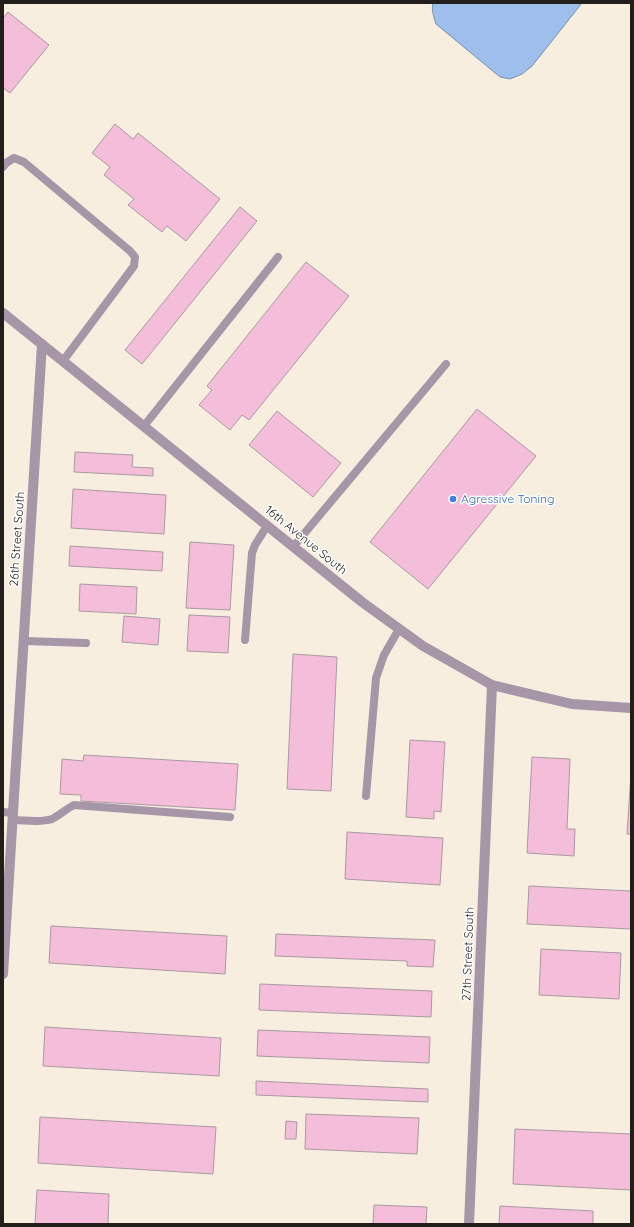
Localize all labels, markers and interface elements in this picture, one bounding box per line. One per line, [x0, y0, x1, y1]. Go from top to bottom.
street label: 26th Street South [6, 491, 27, 587]
place label: Agressive Toning [461, 491, 555, 506]
marker: Agressive Toning [448, 494, 458, 504]
street label: 16th Avenue South [262, 502, 350, 577]
street label: 27th Street South [458, 906, 477, 1001]

